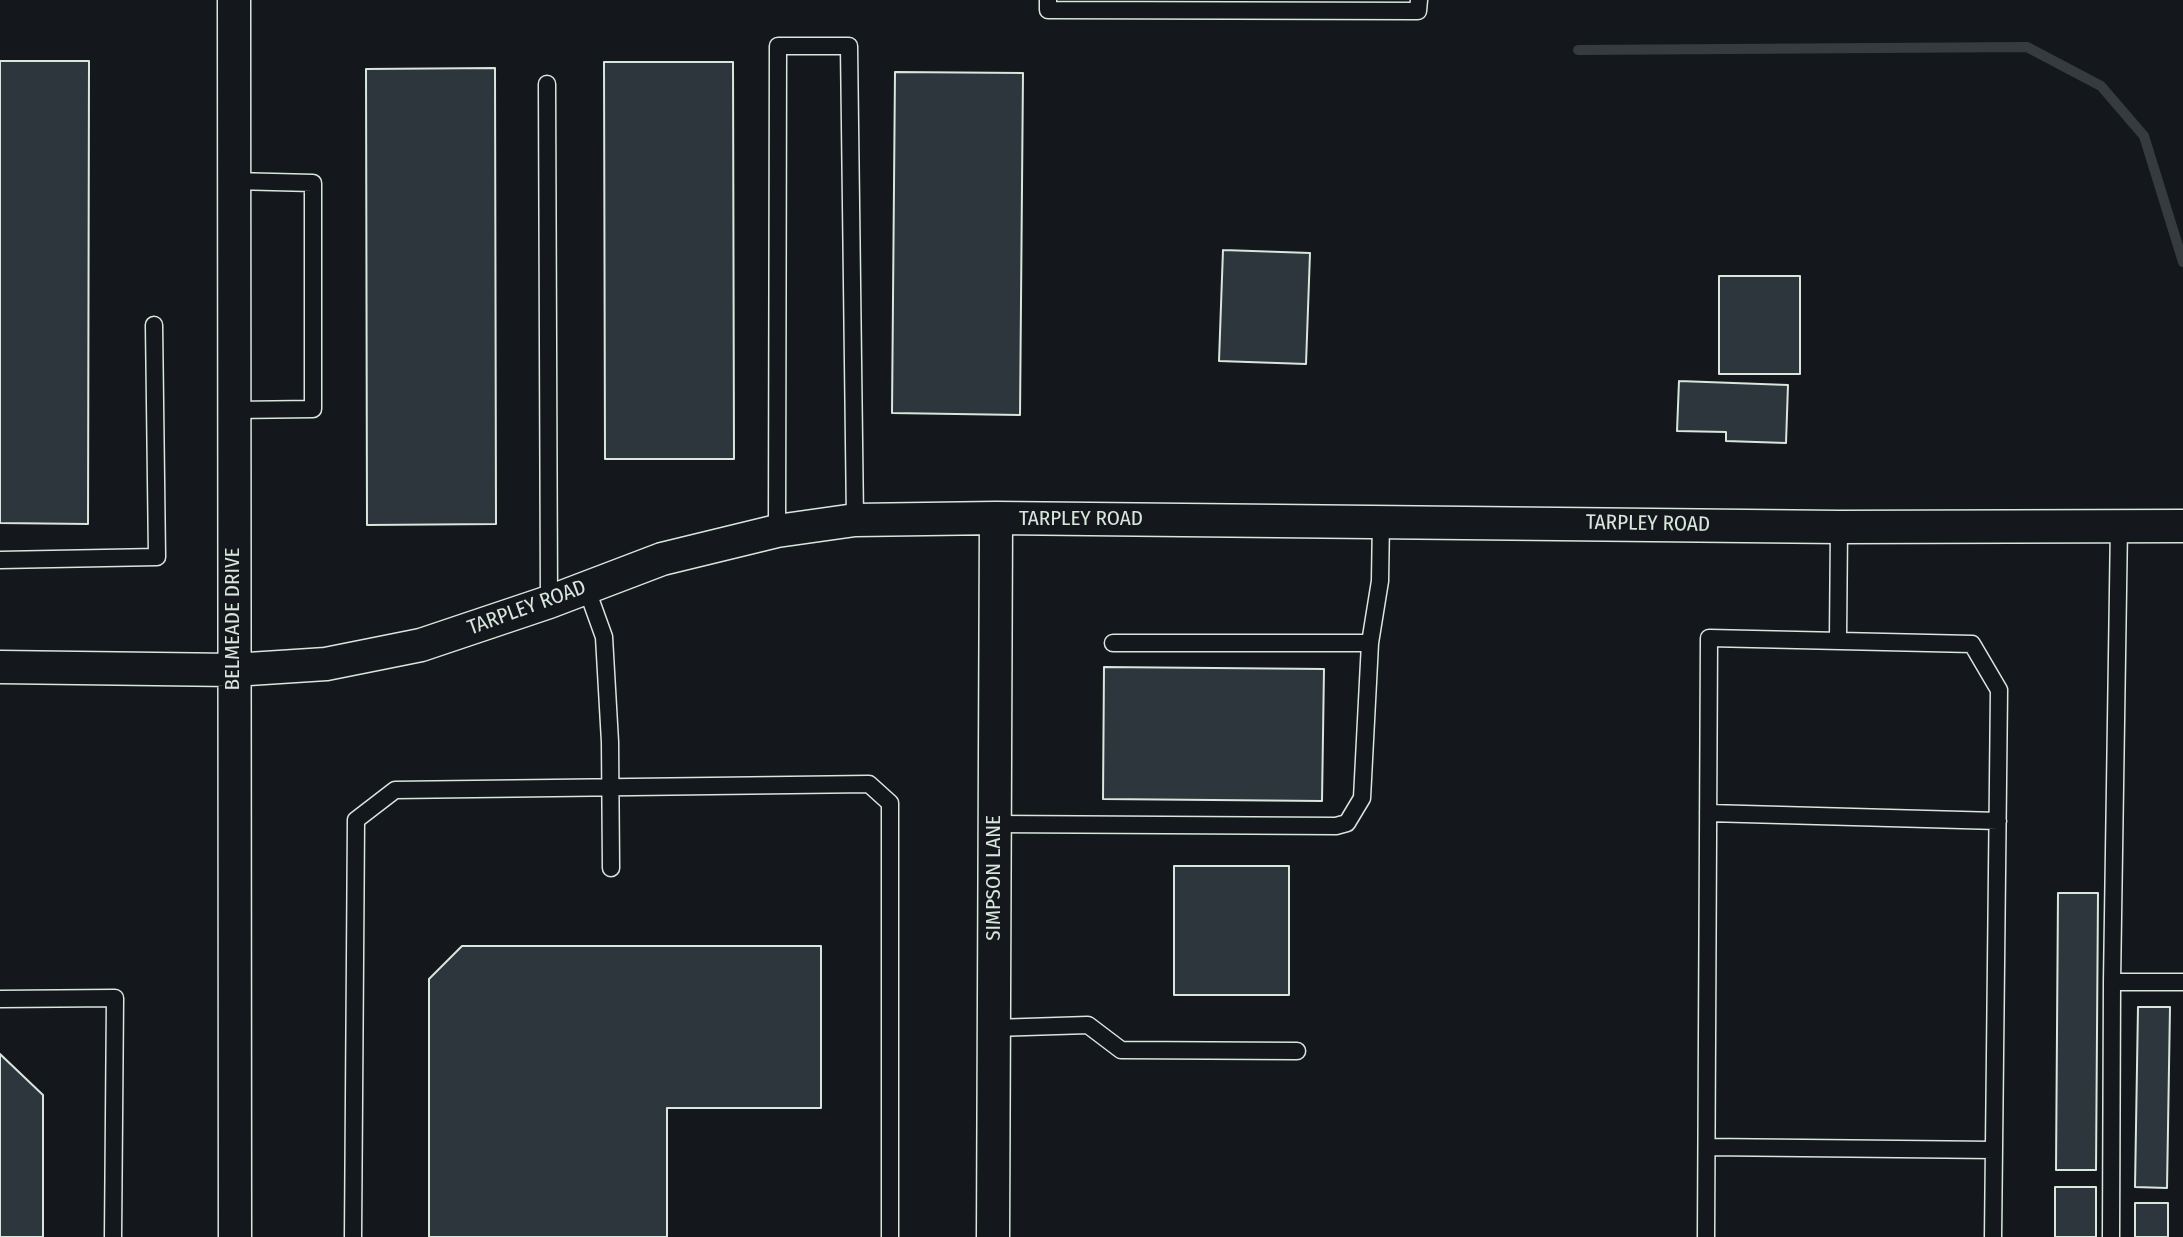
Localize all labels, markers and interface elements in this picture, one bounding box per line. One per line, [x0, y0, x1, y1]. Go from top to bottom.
street label: TARPLEY ROAD [1019, 506, 1143, 532]
street label: TARPLEY ROAD [1586, 510, 1710, 538]
street label: BELMEADE DRIVE [220, 548, 246, 690]
street label: TARPLEY ROAD [464, 575, 590, 641]
street label: SIMPSON LANE [981, 815, 1007, 941]

